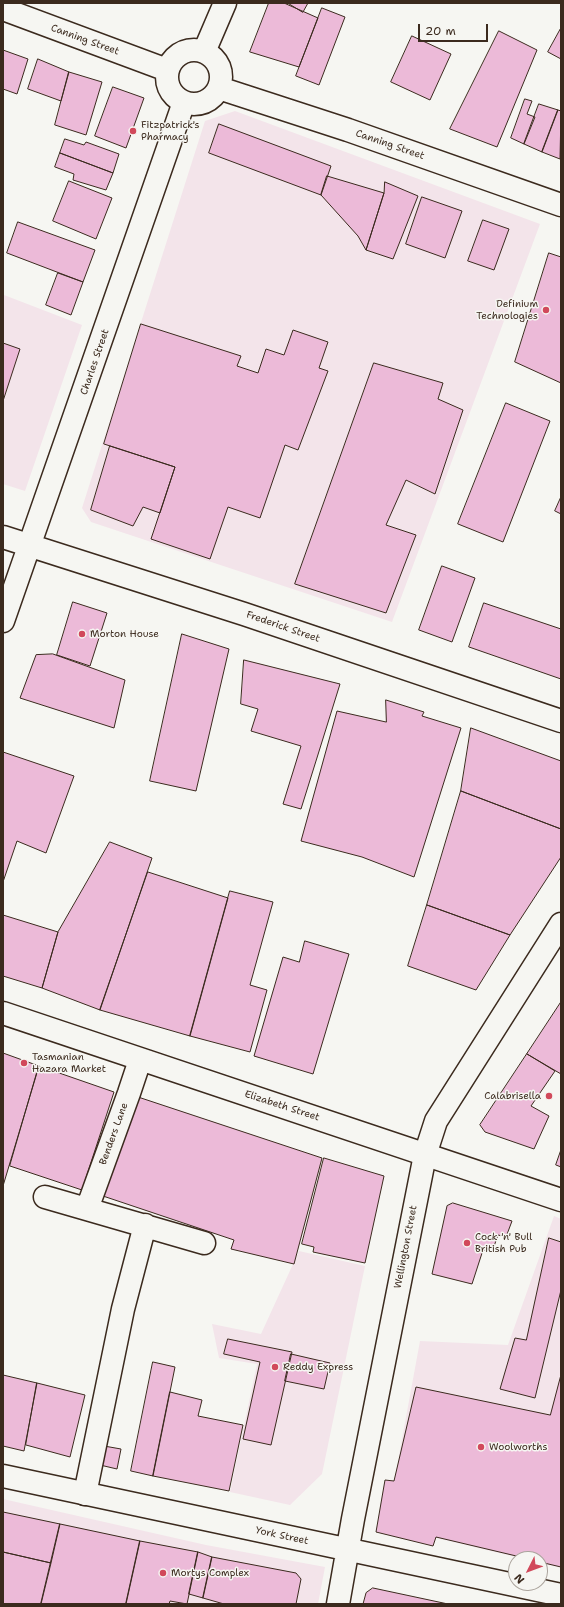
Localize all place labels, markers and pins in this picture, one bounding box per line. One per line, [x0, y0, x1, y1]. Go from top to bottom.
place label: Fitzpatrick's Pharmacy [141, 119, 200, 142]
marker: Fitzpatrick's Pharmacy [128, 126, 138, 136]
place label: Definium Technologies [476, 298, 538, 322]
marker: Definium Technologies [541, 305, 551, 315]
place label: Morton House [90, 628, 159, 640]
marker: Morton House [77, 629, 87, 639]
place label: Tasmanian Hazara Market [32, 1051, 106, 1074]
marker: Tasmanian Hazara Market [19, 1058, 29, 1068]
place label: Calabrisella [484, 1090, 541, 1102]
marker: Calabrisella [544, 1091, 554, 1101]
place label: Cock 'n' Bull British Pub [475, 1231, 532, 1254]
marker: Cock 'n' Bull British Pub [462, 1238, 472, 1248]
place label: Reddy Express [283, 1361, 353, 1373]
marker: Reddy Express [270, 1362, 280, 1372]
place label: Woolworths [489, 1441, 547, 1453]
marker: Woolworths [476, 1442, 486, 1452]
place label: Mortys Complex [171, 1567, 249, 1579]
marker: Mortys Complex [158, 1568, 168, 1578]

